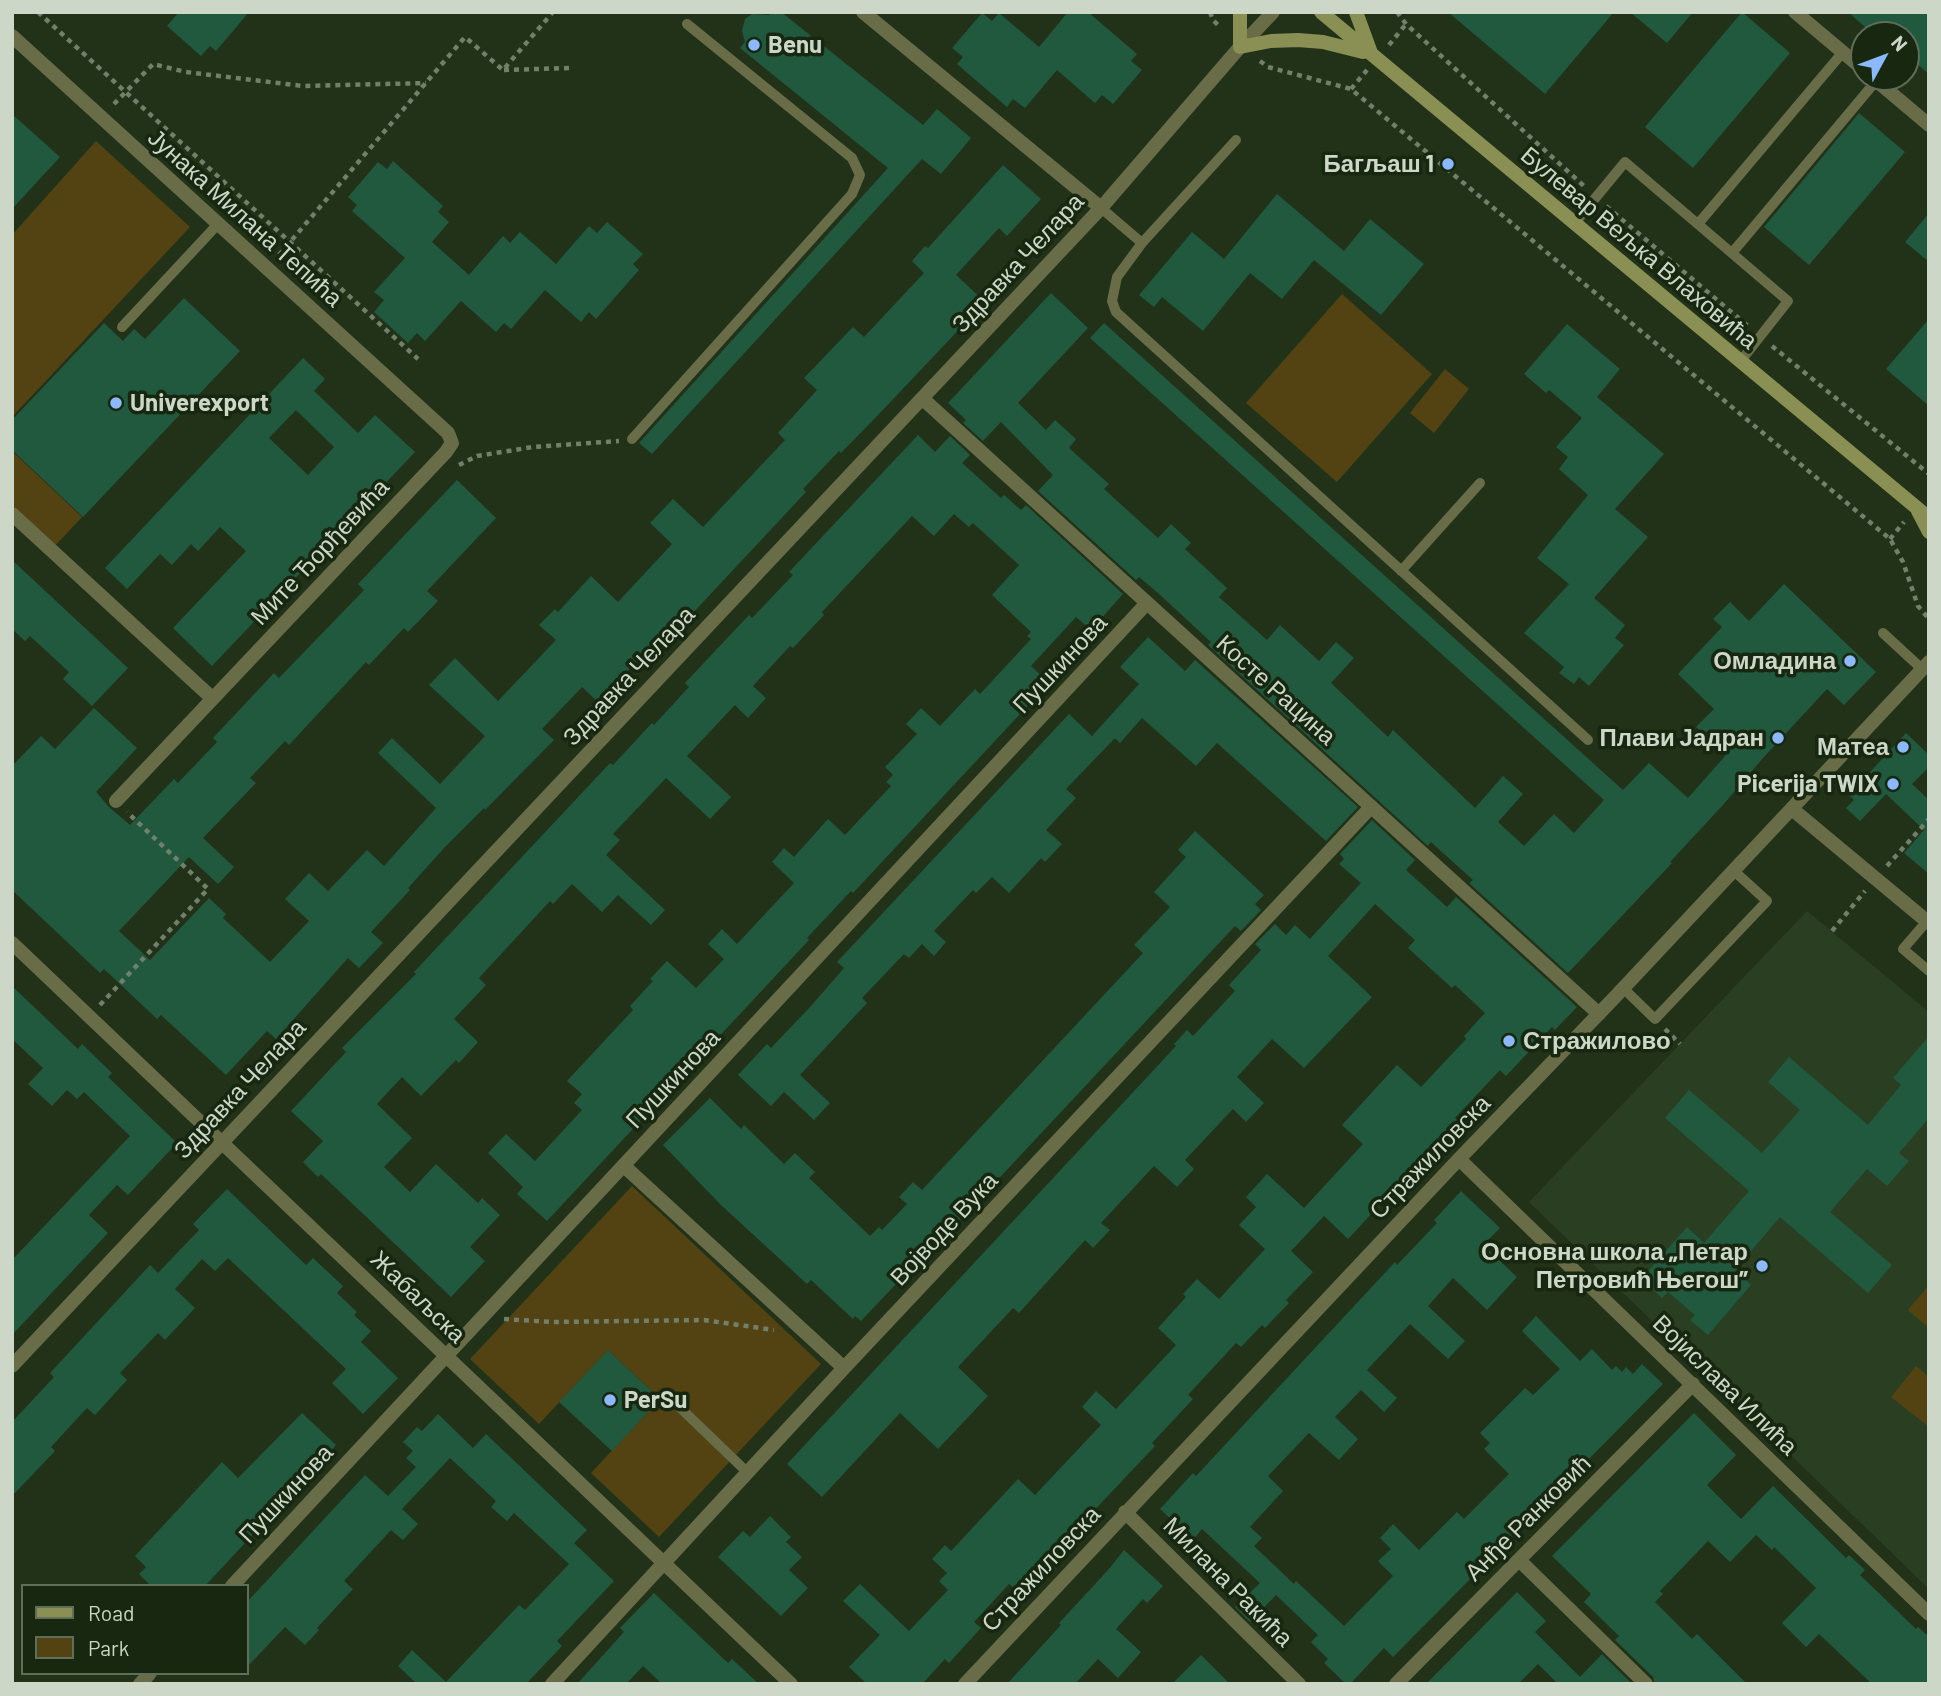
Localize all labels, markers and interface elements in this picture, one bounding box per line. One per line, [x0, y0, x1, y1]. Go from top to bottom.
north arrow [1850, 21, 1920, 91]
place label: Benu [768, 31, 822, 59]
text: N [1887, 31, 1913, 56]
marker: Benu [746, 37, 762, 53]
street label: Јунака Милана Тепића [142, 123, 348, 313]
street label: Булевар Вељка Влаховића [1515, 141, 1763, 355]
place label: Багљаш 1 [1324, 150, 1434, 178]
marker: Багљаш 1 [1440, 156, 1456, 172]
street label: Здравка Челара [946, 187, 1090, 339]
place label: Univerexport [130, 389, 269, 417]
marker: Univerexport [108, 395, 124, 411]
street label: Мите Ђорђевића [245, 473, 395, 631]
street label: Здравка Челара [557, 600, 701, 752]
street label: Пушкинова [1007, 609, 1113, 719]
street label: Косте Рацина [1210, 629, 1342, 751]
place label: Омладина [1713, 647, 1836, 675]
marker: Омладина [1842, 653, 1858, 669]
place label: Плави Јадран [1599, 724, 1764, 752]
marker: Плави Јадран [1770, 730, 1786, 746]
place label: Матеа [1817, 733, 1889, 761]
marker: Матеа [1895, 739, 1911, 755]
place label: Picerija TWIX [1737, 770, 1879, 798]
marker: Picerija TWIX [1885, 776, 1901, 792]
street label: Здравка Челара [168, 1013, 312, 1165]
street label: Пушкинова [620, 1024, 726, 1134]
place label: Стражилово [1523, 1027, 1671, 1055]
marker: Стражилово [1501, 1033, 1517, 1049]
street label: Стражиловска [1364, 1089, 1496, 1225]
street label: Војводе Вука [884, 1166, 1004, 1292]
place label: Основна школа „Петар Петровић Његош” [1481, 1238, 1748, 1294]
street label: Жабаљска [365, 1245, 471, 1349]
marker: Основна школа „Петар Петровић Његош” [1754, 1258, 1770, 1274]
street label: Војислава Илића [1647, 1309, 1803, 1461]
place label: PerSu [624, 1386, 687, 1414]
marker: PerSu [602, 1392, 618, 1408]
street label: Пушкинова [233, 1439, 339, 1549]
street label: Анђе Ранковић [1459, 1449, 1597, 1587]
street label: Стражиловска [976, 1500, 1106, 1638]
street label: Милана Ракића [1157, 1511, 1299, 1653]
legend [21, 1584, 248, 1675]
text: Road [88, 1600, 134, 1625]
text: Park [88, 1635, 129, 1660]

